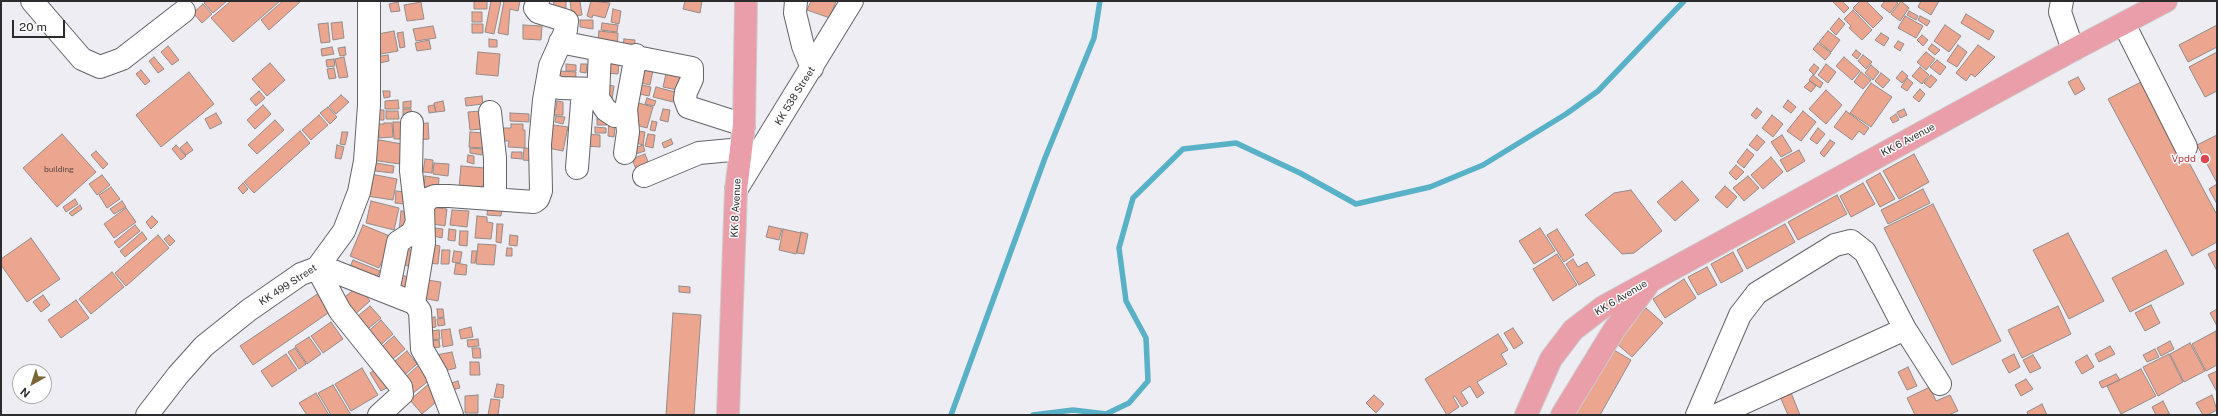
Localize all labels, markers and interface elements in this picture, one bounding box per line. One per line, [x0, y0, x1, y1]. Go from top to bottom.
scale bar [14, 12, 67, 38]
text: 20 m [19, 20, 47, 34]
street label: KK 538 Street [772, 64, 818, 128]
street label: KK 6 Avenue [1879, 121, 1937, 159]
place label: Vpdd [2171, 153, 2196, 165]
marker: Vpdd [2199, 153, 2211, 165]
house number: building [44, 165, 74, 175]
street label: KK 8 Avenue [728, 178, 744, 238]
street label: KK 499 Street [257, 262, 319, 308]
street label: KK 6 Avenue [1593, 278, 1649, 318]
north arrow [12, 364, 52, 404]
text: N [18, 385, 32, 400]

